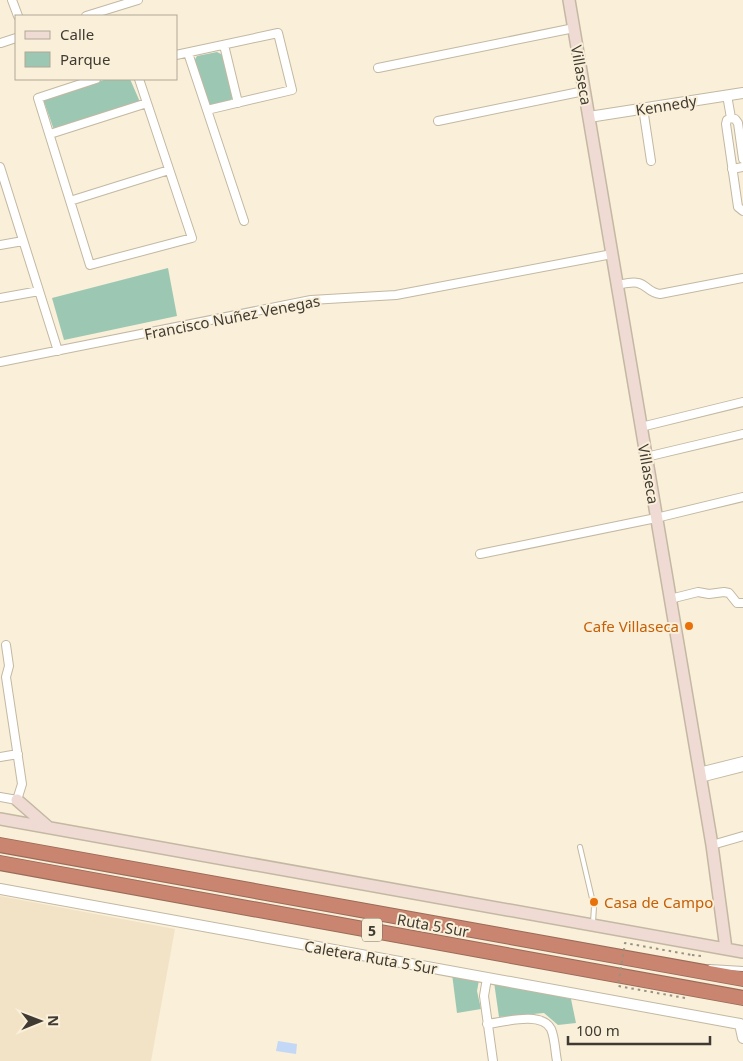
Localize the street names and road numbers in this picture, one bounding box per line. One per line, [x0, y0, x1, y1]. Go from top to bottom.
street label: Villaseca [567, 44, 597, 106]
street label: Kennedy [634, 90, 698, 120]
street label: Francisco Nuñez Venegas [142, 290, 322, 344]
street label: Villaseca [634, 443, 664, 505]
street label: Ruta 5 Sur [396, 909, 470, 941]
road number: 5 [362, 918, 382, 942]
street label: Caletera Ruta 5 Sur [303, 935, 439, 979]

